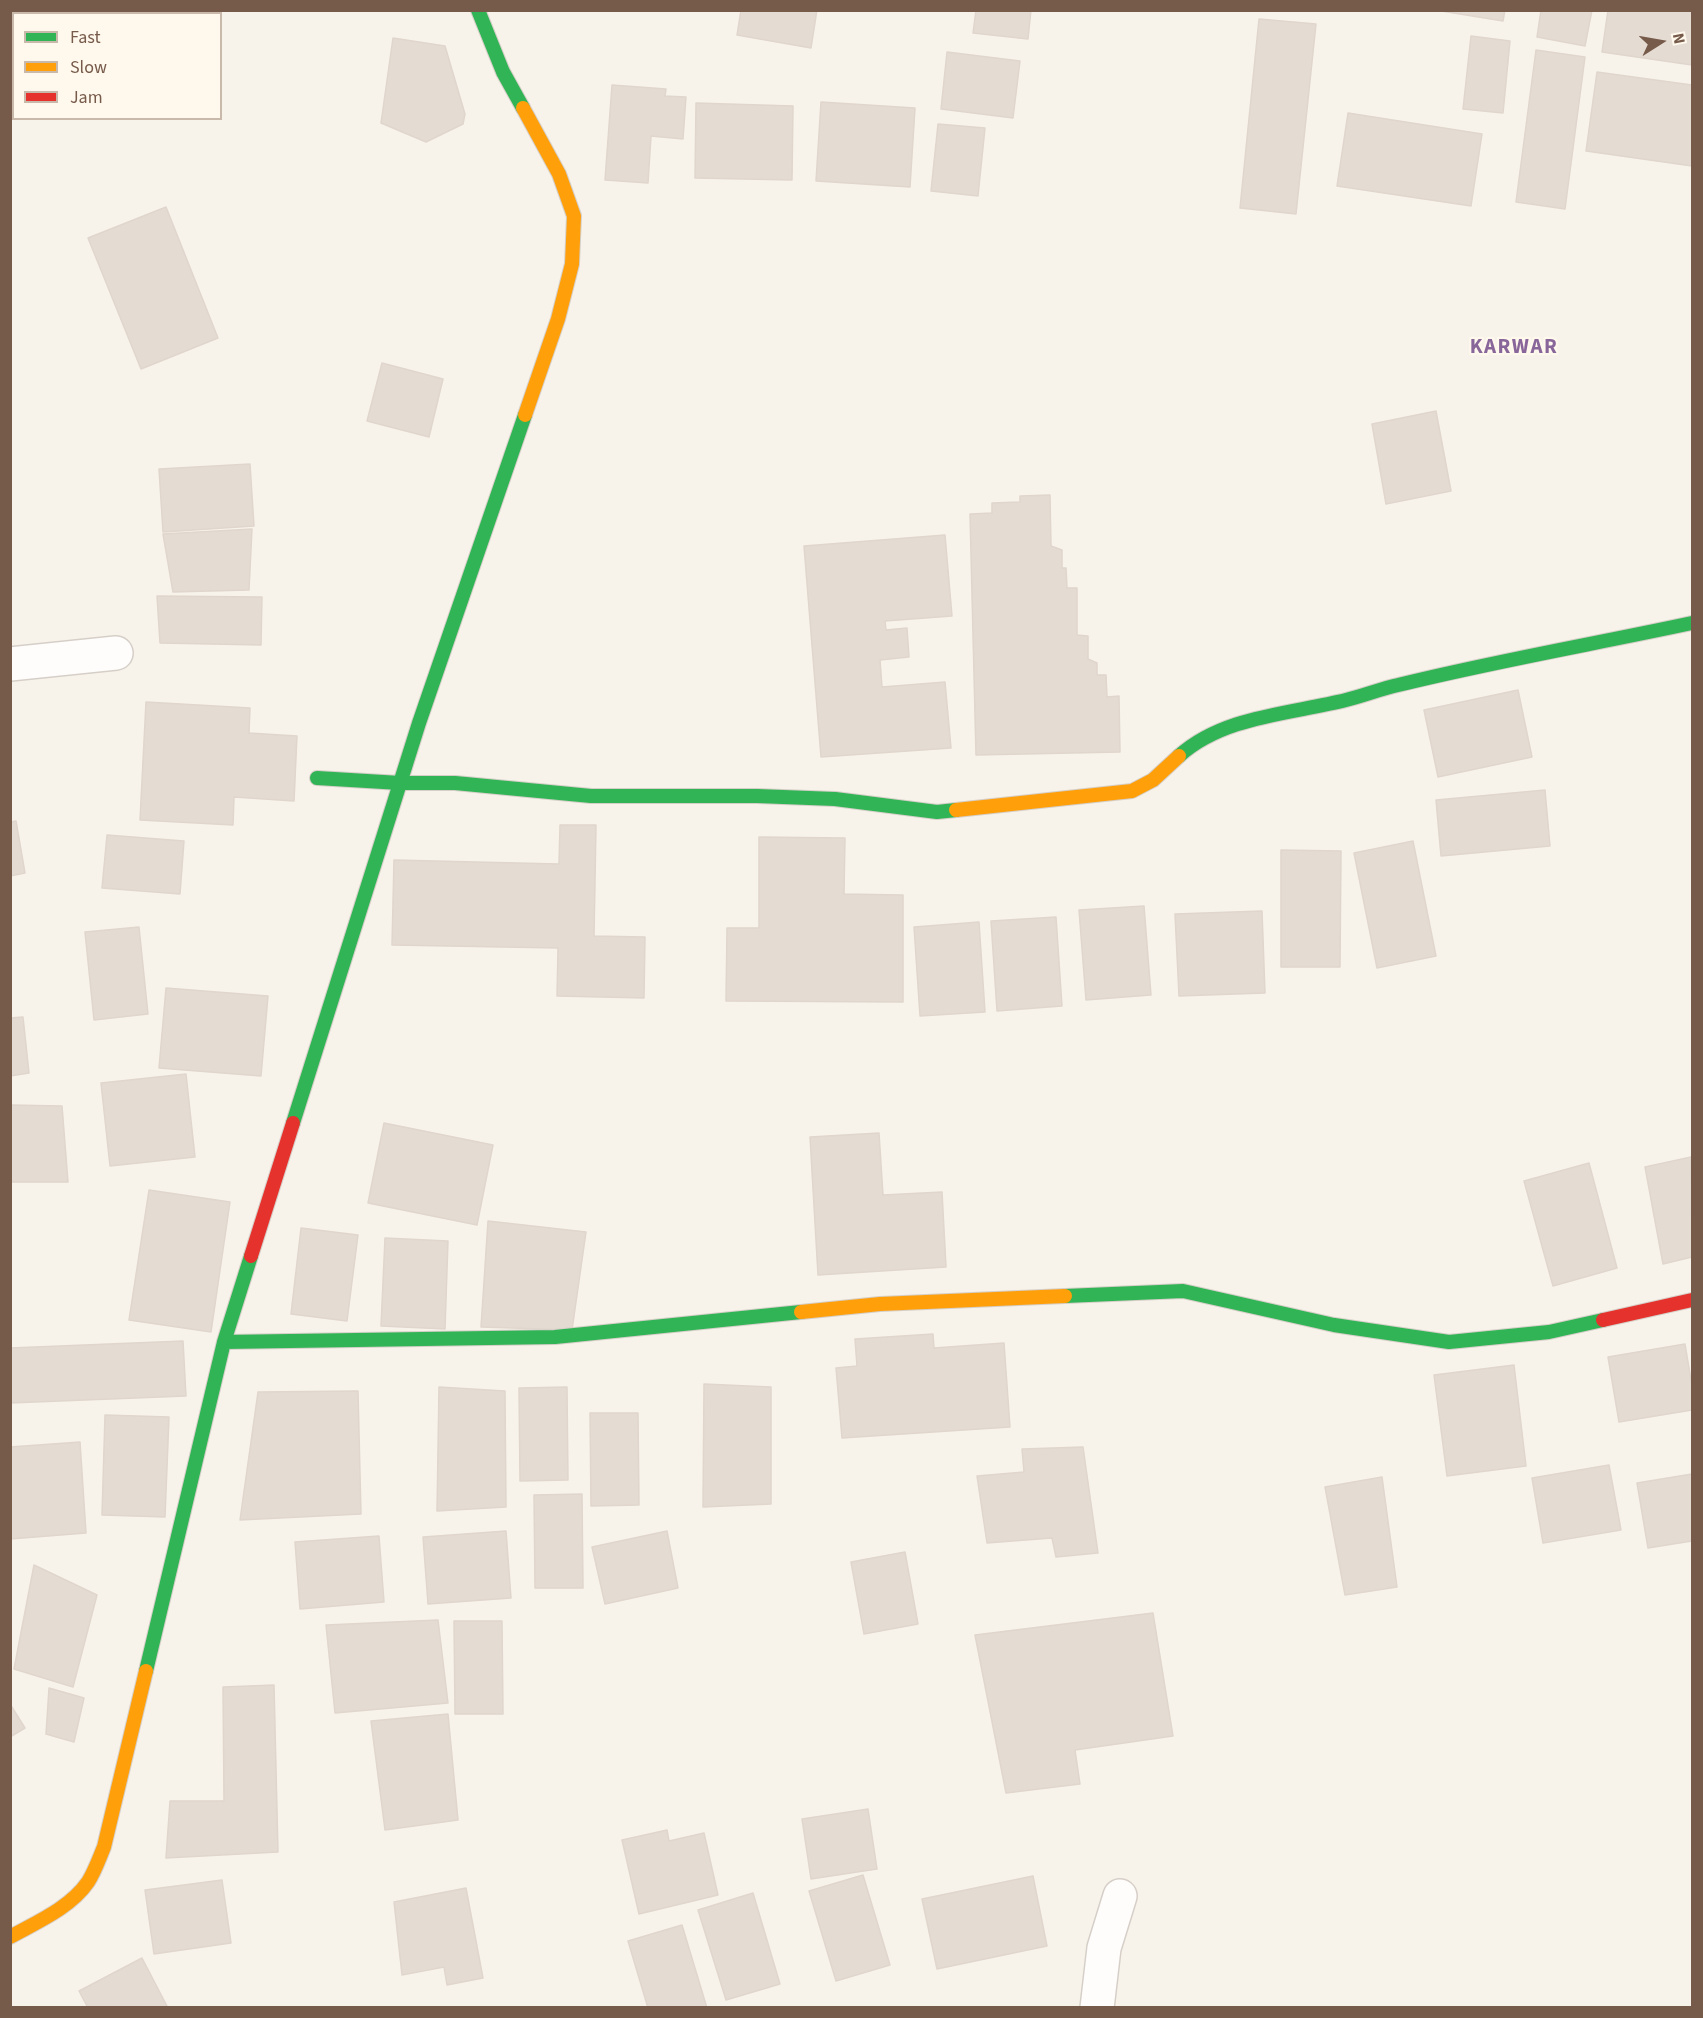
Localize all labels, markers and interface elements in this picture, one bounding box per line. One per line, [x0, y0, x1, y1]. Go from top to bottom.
legend [12, 12, 222, 120]
north arrow [1631, 12, 1691, 72]
text: Fast [70, 25, 101, 50]
text: N [1667, 31, 1690, 46]
text: Slow [70, 55, 107, 80]
text: Jam [70, 85, 103, 110]
district label: KARWAR [1470, 335, 1558, 361]

